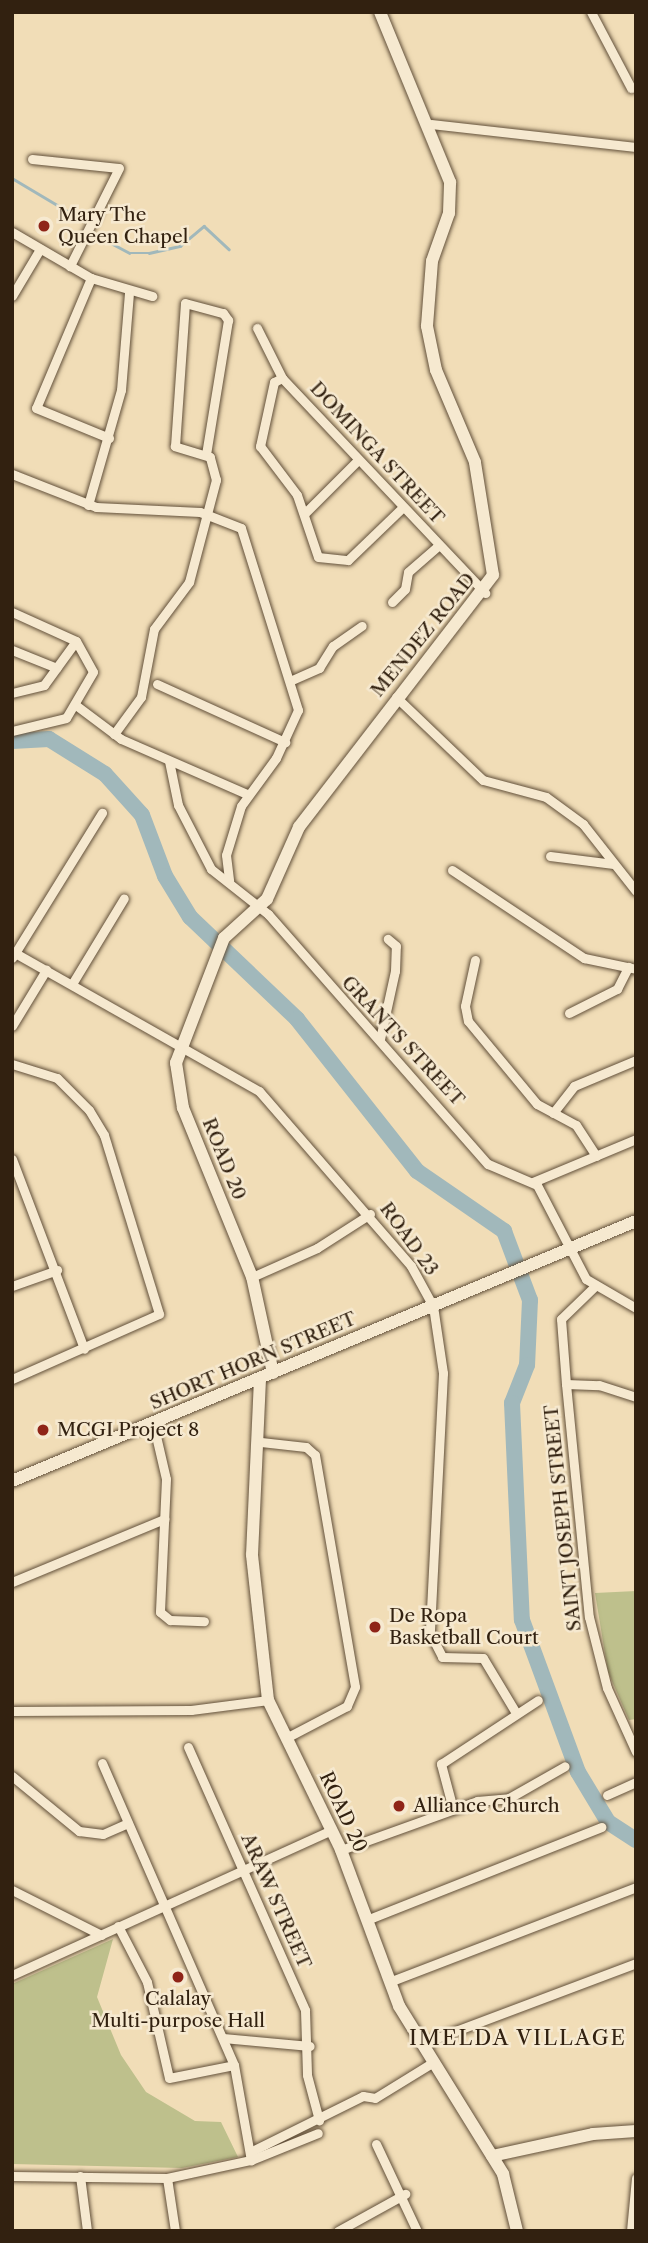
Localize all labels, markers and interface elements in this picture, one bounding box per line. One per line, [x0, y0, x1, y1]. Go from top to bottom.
place label: Mary The Queen Chapel [58, 204, 188, 248]
marker: Mary The Queen Chapel [36, 218, 52, 234]
street label: DOMINGA STREET [305, 377, 449, 529]
street label: MENDEZ ROAD [366, 569, 480, 701]
street label: GRANTS STREET [337, 971, 469, 1111]
street label: ROAD 20 [197, 1115, 251, 1203]
street label: ROAD 23 [375, 1198, 443, 1280]
street label: SHORT HORN STREET [146, 1307, 360, 1415]
street label: SAINT JOSEPH STREET [540, 1403, 586, 1633]
place label: MCGI Project 8 [57, 1419, 199, 1441]
marker: MCGI Project 8 [35, 1422, 51, 1438]
place label: De Ropa Basketball Court [389, 1605, 539, 1649]
marker: De Ropa Basketball Court [367, 1619, 383, 1635]
street label: ROAD 20 [314, 1768, 372, 1856]
place label: Alliance Church [413, 1795, 560, 1817]
marker: Alliance Church [391, 1798, 407, 1814]
street label: ARAW STREET [236, 1830, 316, 1972]
marker: Calalay Multi-purpose Hall [170, 1969, 186, 1985]
place label: Calalay Multi-purpose Hall [91, 1988, 265, 2032]
district label: IMELDA VILLAGE [410, 2025, 626, 2051]

